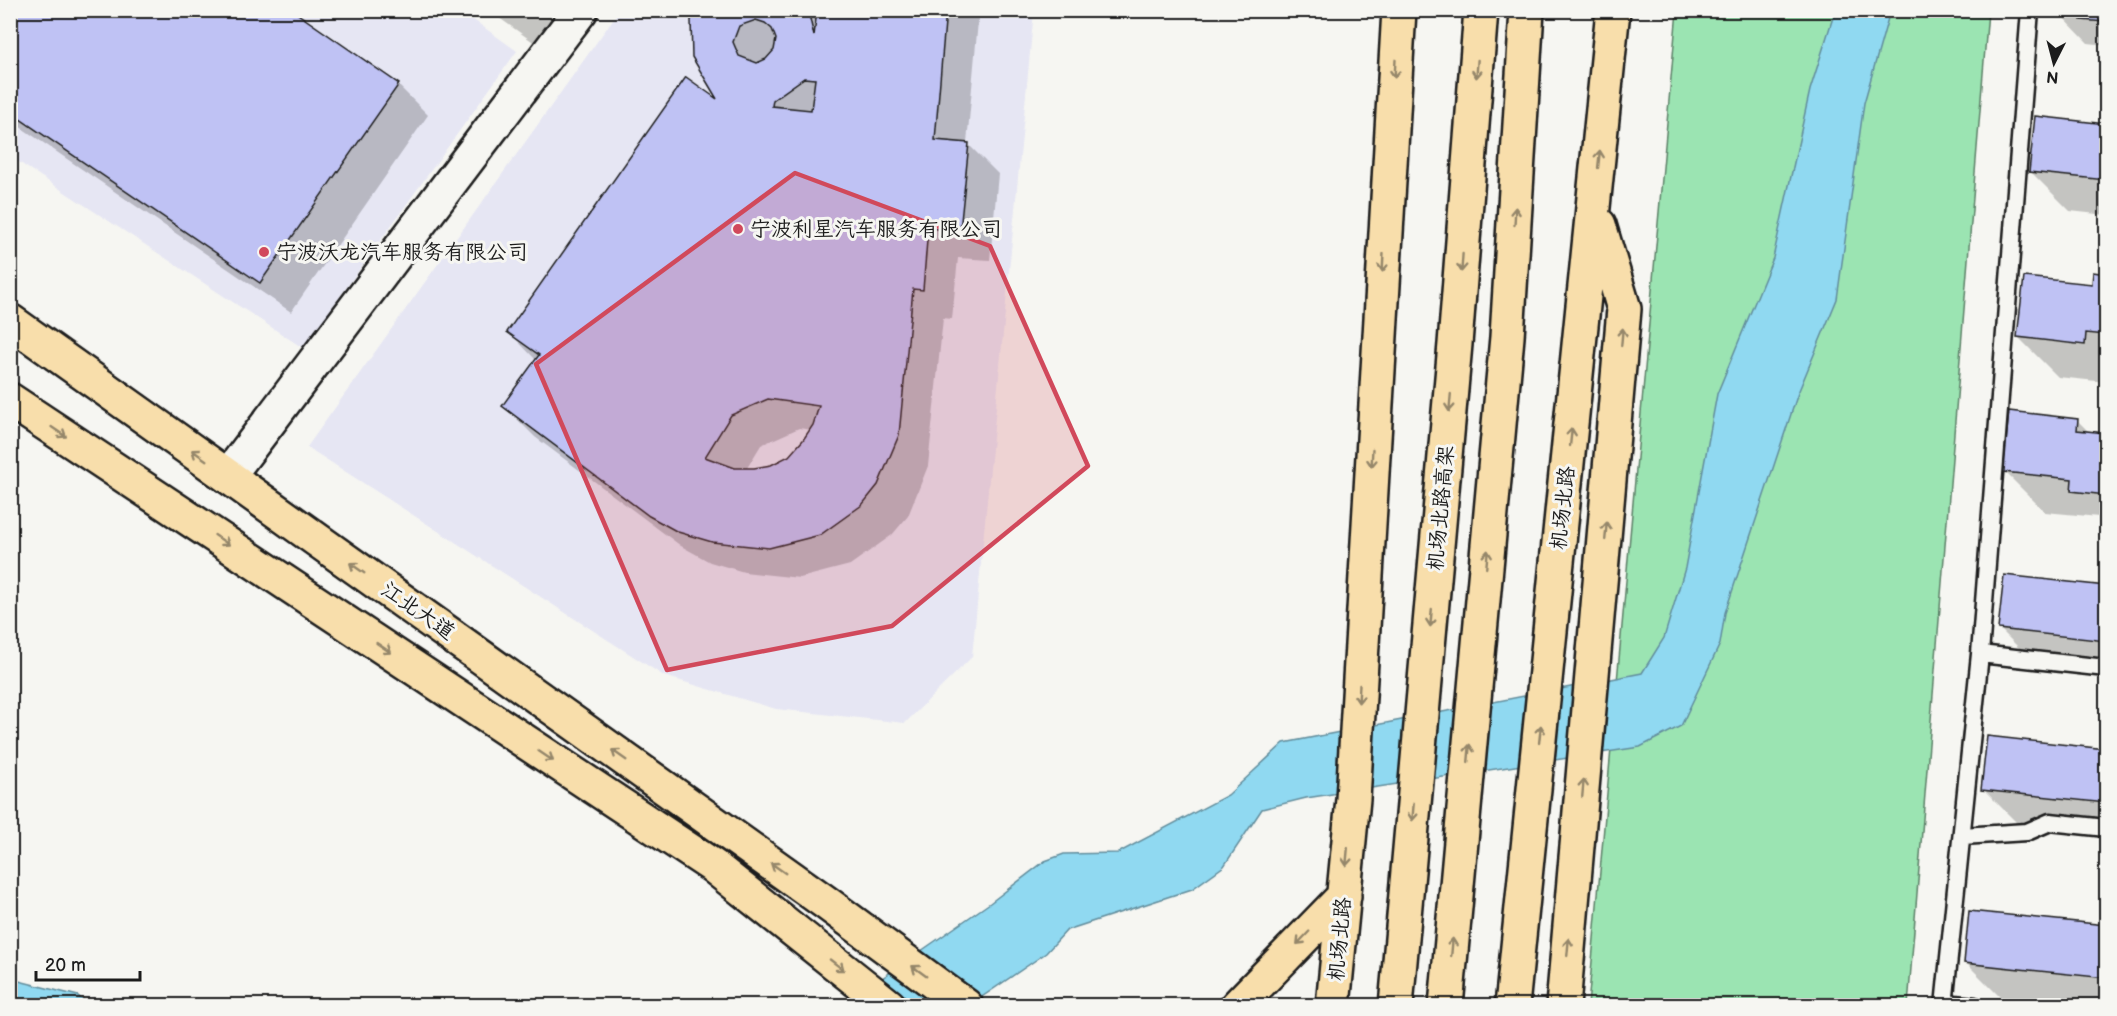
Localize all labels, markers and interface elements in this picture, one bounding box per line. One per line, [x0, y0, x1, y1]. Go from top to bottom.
north arrow [2024, 33, 2084, 93]
one-way arrow [1389, 58, 1400, 78]
one-way arrow [1471, 58, 1482, 78]
text: N [2046, 66, 2060, 87]
one-way arrow [1594, 150, 1605, 170]
one-way arrow [1509, 206, 1520, 226]
place label: 宁波利星汽车服务有限公司 [750, 217, 1002, 242]
marker: 宁波利星汽车服务有限公司 [731, 222, 745, 236]
place label: 宁波沃龙汽车服务有限公司 [276, 240, 528, 265]
marker: 宁波沃龙汽车服务有限公司 [257, 245, 271, 259]
one-way arrow [1378, 253, 1389, 273]
one-way arrow [1456, 253, 1467, 273]
one-way arrow [1617, 327, 1628, 347]
one-way arrow [1444, 392, 1455, 412]
one-way arrow [50, 426, 67, 438]
one-way arrow [1566, 427, 1577, 447]
street label: 机场北路高架 [1423, 444, 1459, 572]
one-way arrow [1367, 448, 1378, 468]
one-way arrow [191, 449, 207, 461]
street label: 机场北路 [1546, 465, 1580, 551]
one-way arrow [1601, 521, 1612, 541]
one-way arrow [213, 534, 229, 546]
one-way arrow [1482, 549, 1493, 569]
one-way arrow [350, 562, 366, 574]
street label: 江北大道 [376, 577, 460, 645]
one-way arrow [1425, 607, 1436, 627]
one-way arrow [375, 642, 392, 654]
one-way arrow [1353, 683, 1364, 703]
one-way arrow [1535, 725, 1546, 745]
one-way arrow [1464, 744, 1475, 763]
one-way arrow [611, 748, 627, 761]
one-way arrow [538, 750, 554, 762]
one-way arrow [1578, 778, 1589, 798]
one-way arrow [1408, 802, 1419, 822]
one-way arrow [1341, 847, 1352, 867]
one-way arrow [770, 862, 786, 874]
street label: 机场北路 [1324, 896, 1356, 982]
one-way arrow [1295, 931, 1310, 946]
one-way arrow [1447, 938, 1458, 958]
one-way arrow [1563, 938, 1574, 958]
scale bar [36, 944, 140, 982]
text: 20 m [45, 955, 86, 976]
one-way arrow [829, 958, 845, 971]
one-way arrow [911, 964, 927, 977]

